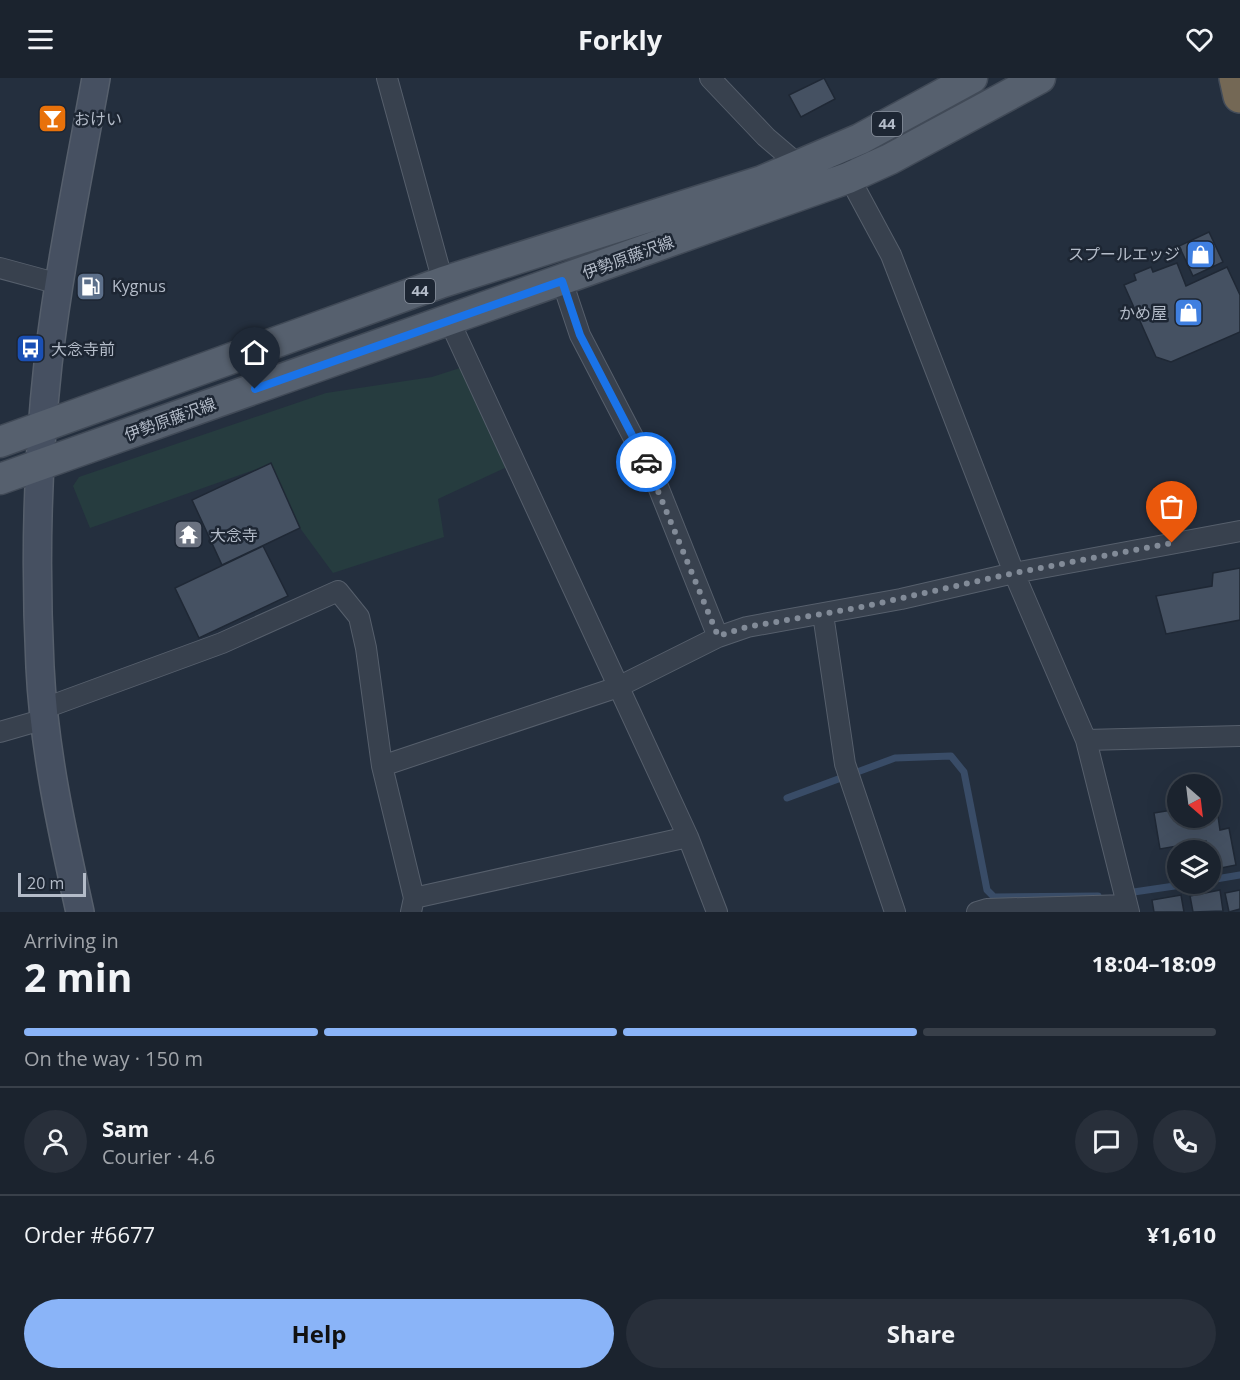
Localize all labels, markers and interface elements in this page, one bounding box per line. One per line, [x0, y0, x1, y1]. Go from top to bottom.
text: Forkly [578, 21, 662, 58]
icon: menu [24, 23, 57, 56]
icon: heart [1183, 23, 1216, 56]
bar icon: おけい [37, 103, 69, 135]
place label: おけい [74, 108, 122, 130]
road number: 44 [872, 112, 902, 136]
street label: 伊勢原藤沢線 [579, 230, 677, 284]
shop icon: スプールエッジ [1185, 238, 1217, 270]
place label: スプールエッジ [1068, 243, 1180, 265]
fuel station icon: Kygnus [75, 270, 107, 302]
place label: Kygnus [112, 275, 166, 297]
road number: 44 [405, 279, 435, 303]
shop icon: かめ屋 [1172, 297, 1204, 329]
place label: かめ屋 [1119, 302, 1167, 324]
pin [229, 327, 280, 389]
bus stop icon: 大念寺前 [14, 333, 46, 365]
icon: home [238, 336, 271, 369]
place label: 大念寺前 [51, 338, 115, 360]
street label: 伊勢原藤沢線 [121, 392, 219, 446]
courier [616, 432, 676, 492]
icon: car [630, 446, 663, 479]
pin [1146, 481, 1197, 543]
icon: bag [1155, 490, 1188, 523]
temple icon: 大念寺 [173, 519, 205, 551]
place label: 大念寺 [210, 524, 258, 546]
north arrow [1167, 774, 1221, 828]
map controls [1167, 774, 1221, 894]
button: layers [1167, 840, 1221, 894]
scale bar [18, 870, 86, 898]
text: 20 m [27, 872, 64, 894]
text: Arriving in [24, 927, 119, 954]
text: 18:04–18:09 [1092, 948, 1216, 978]
text: 2 min [24, 950, 132, 1003]
text: On the way · 150 m [24, 1045, 203, 1072]
button: person [24, 1110, 87, 1173]
button: chat [1075, 1110, 1138, 1173]
button: phone [1153, 1110, 1216, 1173]
text: Sam [102, 1113, 149, 1143]
text: Courier · 4.6 [102, 1143, 215, 1170]
text: Order #6677 [24, 1219, 155, 1249]
text: ¥1,610 [1147, 1219, 1216, 1249]
button: Help [24, 1299, 614, 1368]
button: Share [626, 1299, 1216, 1368]

